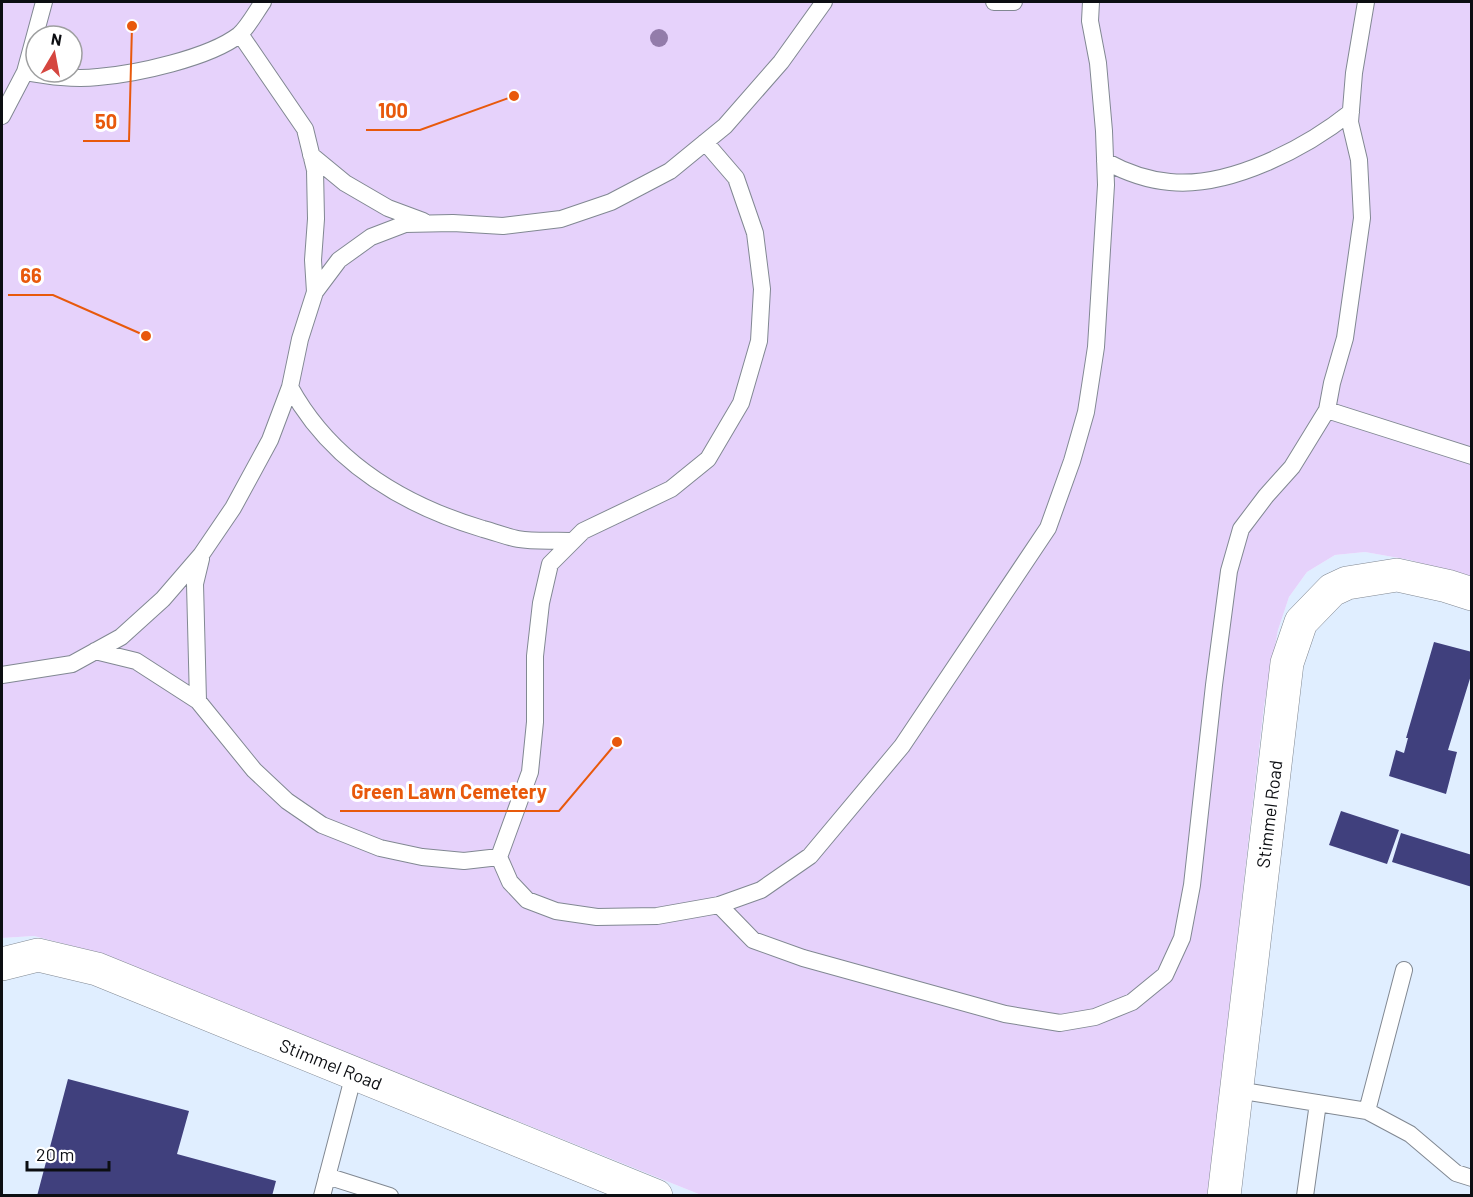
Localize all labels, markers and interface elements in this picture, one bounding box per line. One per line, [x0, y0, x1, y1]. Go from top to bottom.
north arrow [24, 24, 84, 84]
text: N [50, 28, 64, 49]
callout: 100 [366, 92, 420, 130]
text: 100 [378, 98, 408, 122]
callout: 50 [83, 103, 129, 141]
text: 50 [95, 109, 117, 133]
callout: 66 [8, 257, 53, 295]
text: 66 [20, 263, 42, 287]
street label: Stimmel Road [1251, 759, 1287, 869]
callout: Green Lawn Cemetery [340, 773, 559, 811]
text: Green Lawn Cemetery [351, 779, 547, 803]
street label: Stimmel Road [277, 1033, 385, 1095]
scale bar [27, 1134, 110, 1172]
text: 20 m [36, 1143, 74, 1165]

